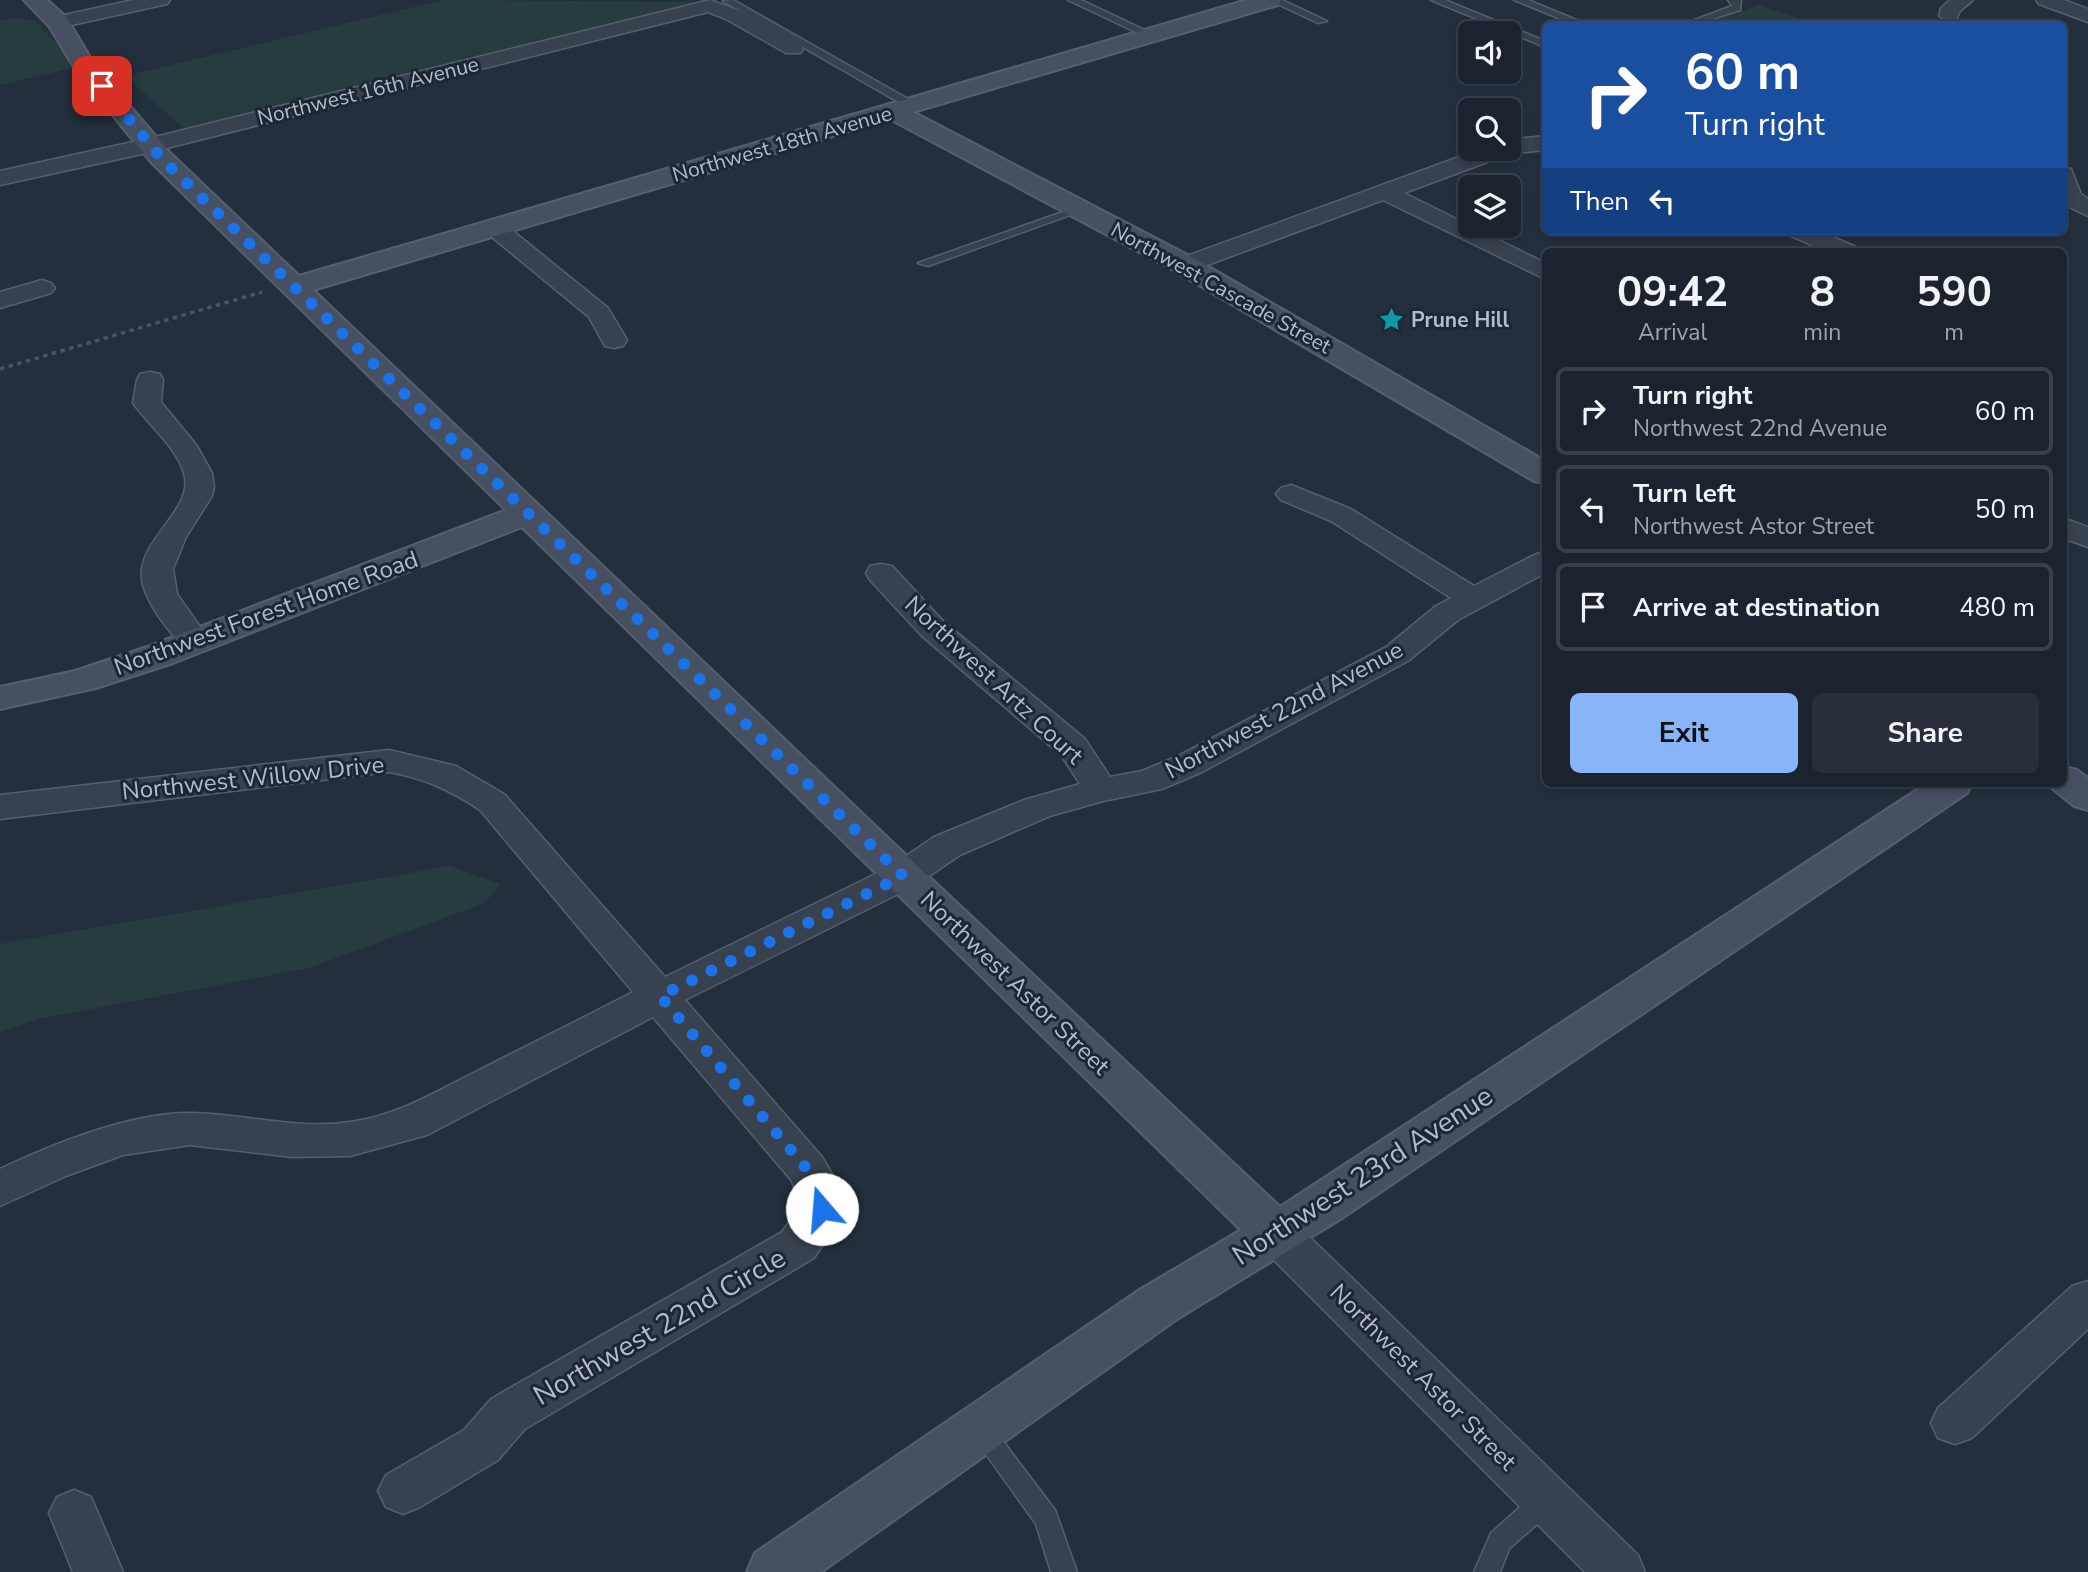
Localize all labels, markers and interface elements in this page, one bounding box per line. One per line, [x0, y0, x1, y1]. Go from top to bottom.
map controls [1458, 21, 1521, 238]
button: sound [1458, 21, 1521, 84]
text: 60 m [1685, 39, 1800, 106]
icon: right [1570, 49, 1661, 140]
street label: Northwest 16th Avenue [254, 50, 482, 132]
pin [72, 56, 132, 116]
icon: arrive [83, 67, 121, 105]
button: search [1458, 98, 1521, 161]
street label: Northwest 18th Avenue [669, 99, 895, 189]
text: Turn right [1685, 103, 1825, 146]
button: layers [1458, 175, 1521, 238]
icon: left [1643, 182, 1681, 220]
text: Then [1570, 184, 1629, 219]
street label: Northwest Cascade Street [1106, 216, 1337, 361]
text: 09:42 [1617, 264, 1728, 321]
text: 8 [1810, 264, 1835, 321]
text: 590 [1916, 264, 1992, 321]
place icon: Prune Hill [1377, 306, 1405, 334]
place label: Prune Hill [1411, 306, 1509, 334]
text: Arrival [1638, 317, 1707, 348]
text: min [1803, 317, 1841, 348]
text: m [1944, 317, 1964, 348]
text: Turn right [1633, 378, 1752, 413]
icon: right [1574, 392, 1612, 430]
text: 60 m [1975, 394, 2035, 429]
text: Northwest 22nd Avenue [1633, 413, 1887, 444]
text: Turn left [1633, 476, 1736, 511]
icon: left [1574, 490, 1612, 528]
text: 50 m [1975, 492, 2035, 527]
text: Northwest Astor Street [1633, 511, 1874, 542]
street label: Northwest Forest Home Road [110, 543, 422, 683]
icon: arrive [1574, 588, 1612, 626]
street label: Northwest Artz Court [898, 589, 1091, 772]
text: Arrive at destination [1633, 590, 1880, 625]
text: 480 m [1959, 590, 2035, 625]
street label: Northwest 22nd Avenue [1159, 634, 1409, 786]
button: Exit [1570, 693, 1798, 773]
button: Share [1812, 693, 2039, 773]
street label: Northwest Willow Drive [120, 748, 386, 808]
street label: Northwest Astor Street [913, 884, 1117, 1082]
street label: Northwest 23rd Avenue [1225, 1077, 1500, 1274]
position arrow [785, 1172, 859, 1246]
street label: Northwest 22nd Circle [526, 1239, 793, 1415]
street label: Northwest Astor Street [1323, 1277, 1524, 1478]

